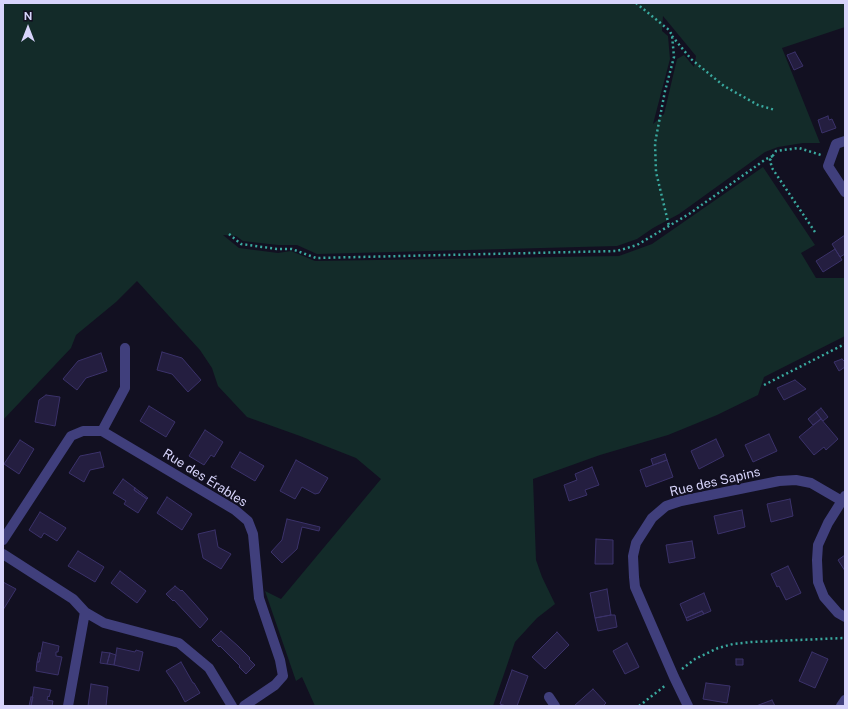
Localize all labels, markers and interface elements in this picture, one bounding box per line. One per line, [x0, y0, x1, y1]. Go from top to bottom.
north arrow [8, 8, 48, 48]
text: N [24, 10, 32, 22]
street label: Rue des Érables [160, 446, 250, 510]
street label: Rue des Sapins [668, 464, 762, 500]

